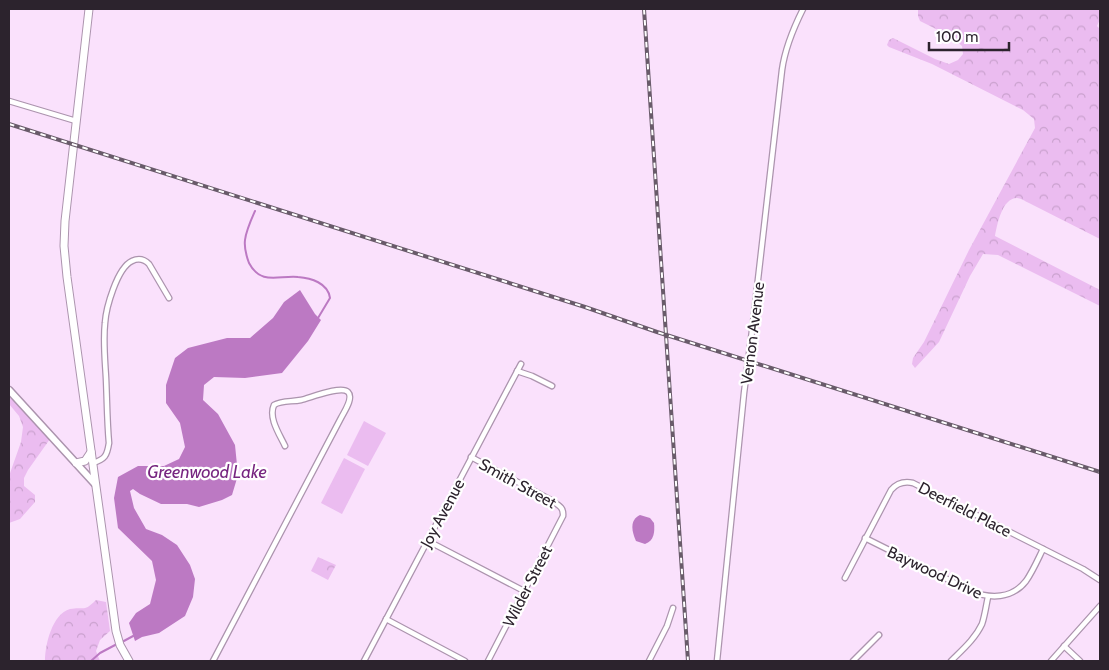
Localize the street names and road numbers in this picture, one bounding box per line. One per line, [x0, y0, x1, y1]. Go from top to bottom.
street label: Vernon Avenue [737, 281, 768, 385]
street label: Smith Street [476, 454, 560, 513]
street label: Joy Avenue [416, 476, 468, 552]
street label: Deerfield Place [915, 478, 1014, 541]
street label: Wilder Street [499, 542, 556, 630]
street label: Baywood Drive [884, 542, 985, 603]

